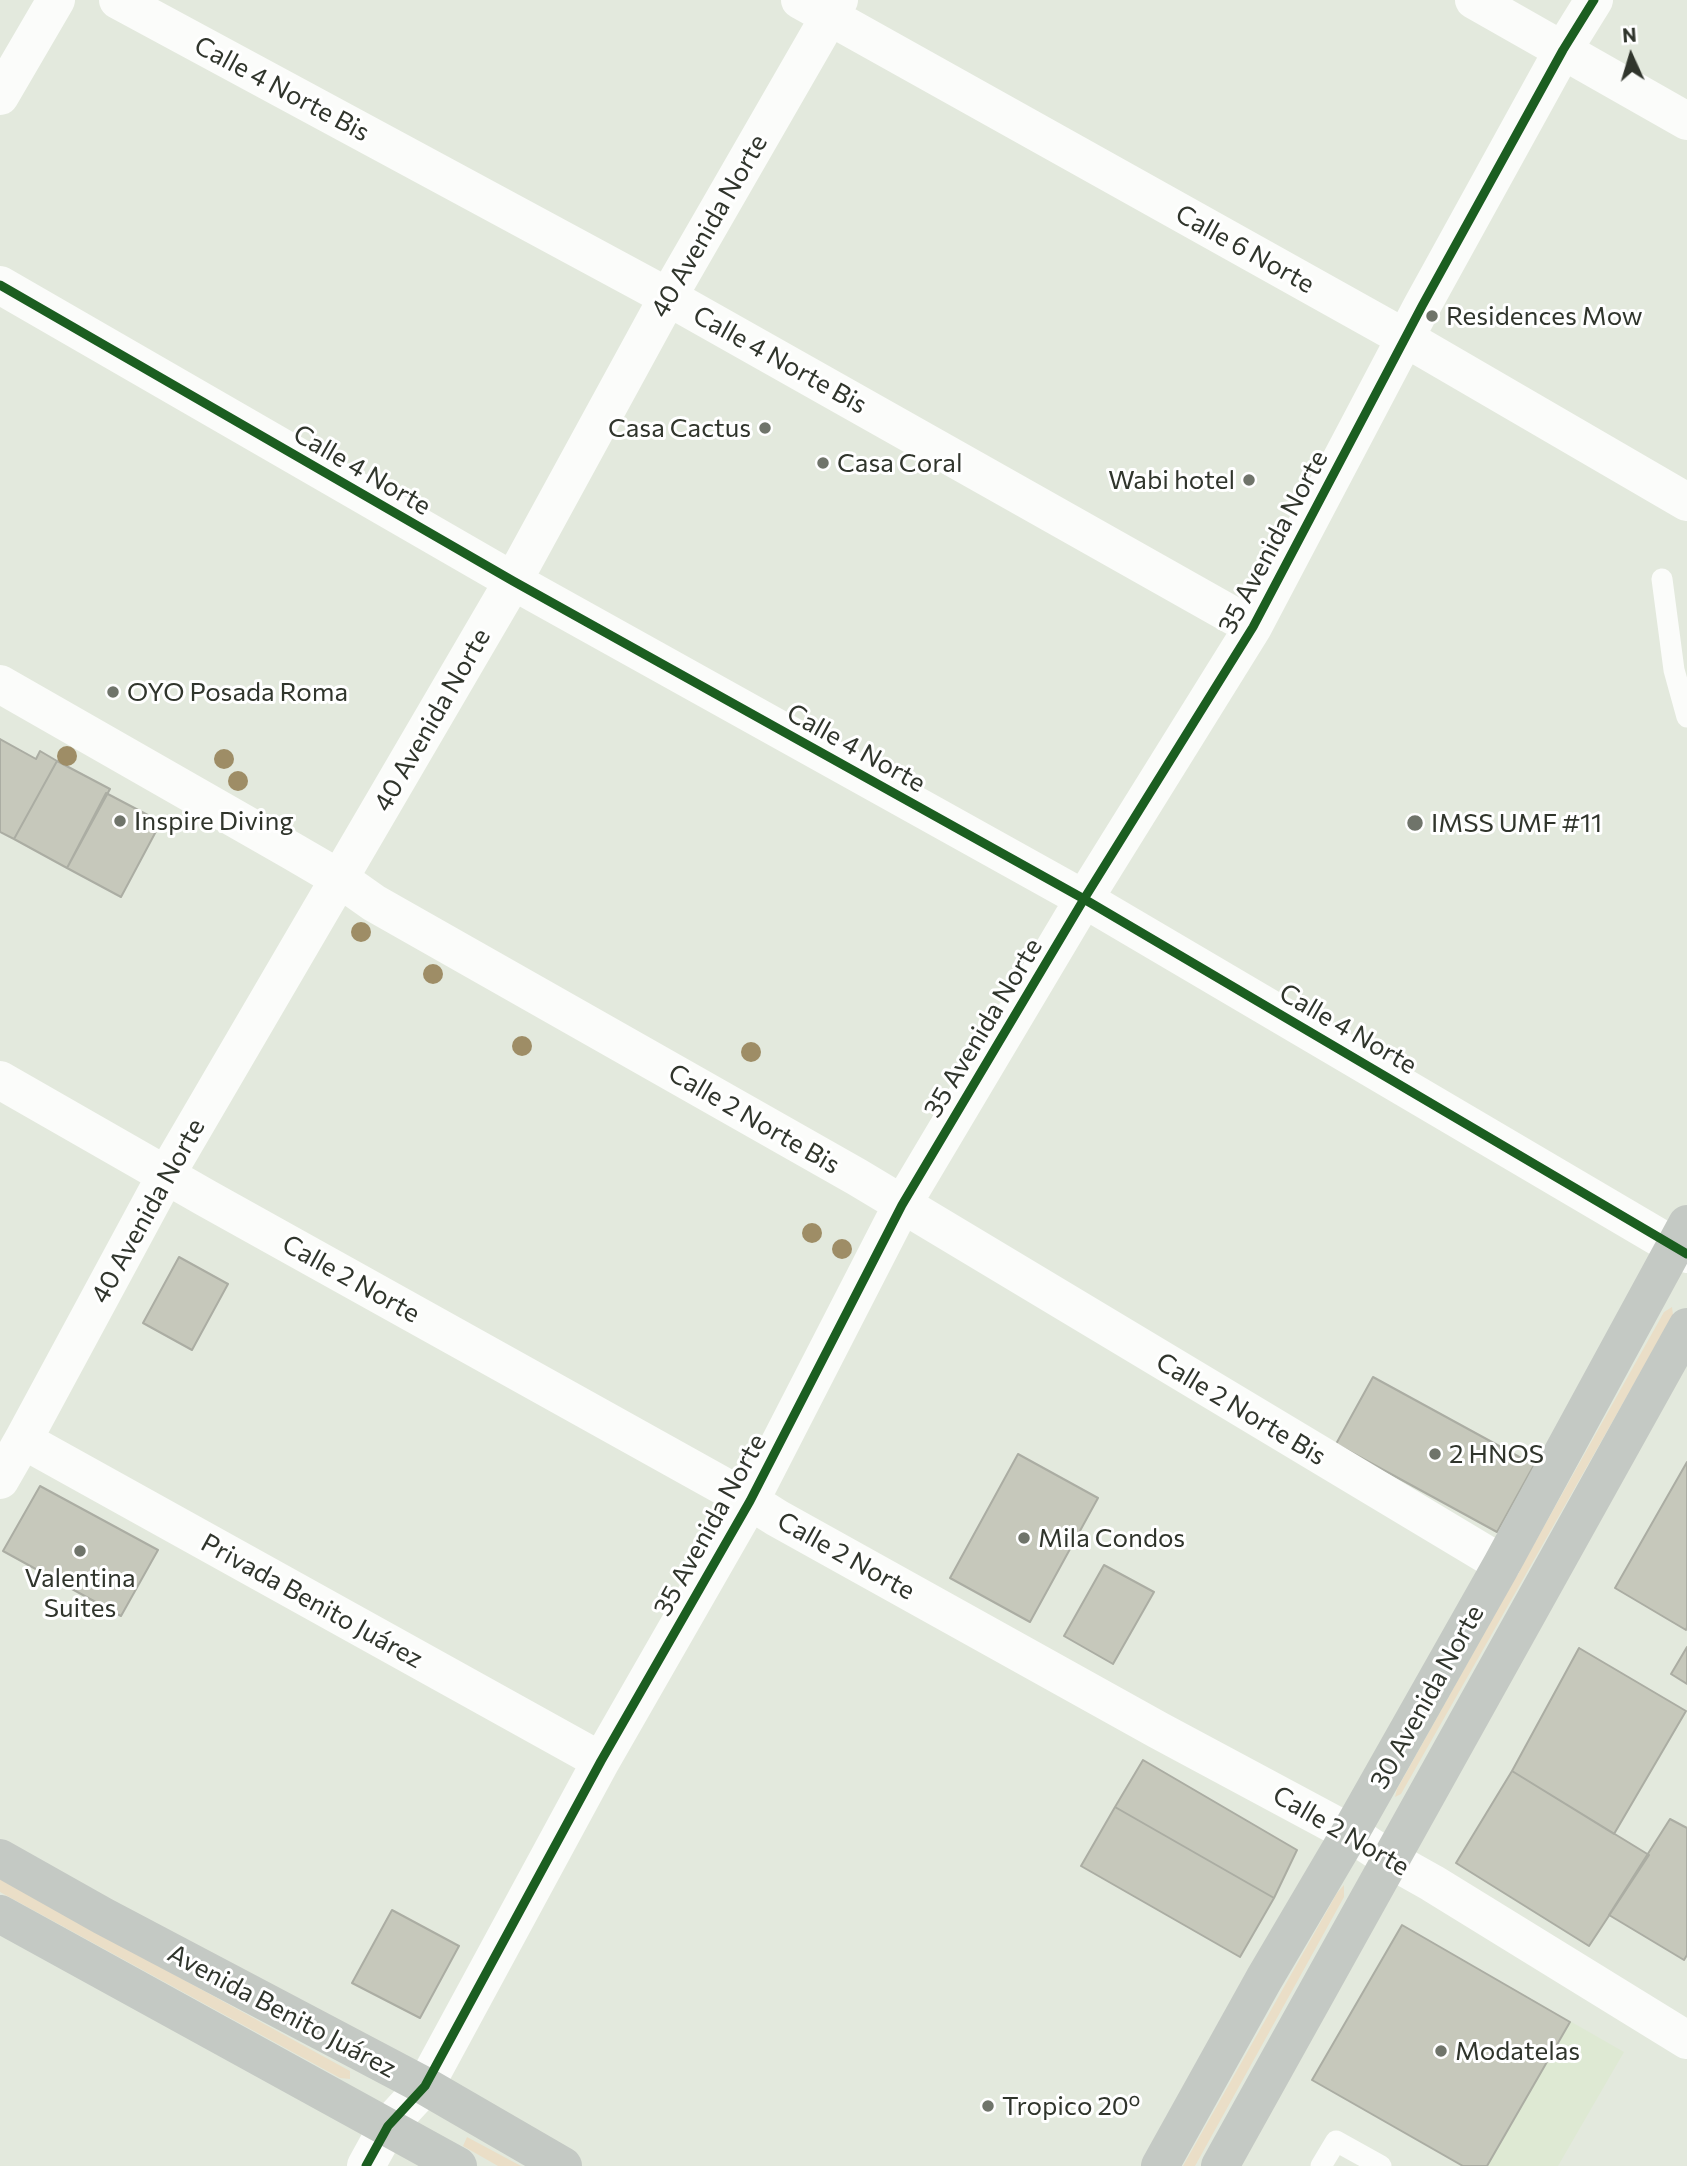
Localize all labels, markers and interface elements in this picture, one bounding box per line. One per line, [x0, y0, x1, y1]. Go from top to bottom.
north arrow [1596, 21, 1666, 91]
text: N [1622, 23, 1637, 47]
street label: Calle 4 Norte Bis [189, 30, 375, 148]
street label: 40 Avenida Norte [644, 129, 774, 323]
street label: Calle 6 Norte [1170, 198, 1320, 300]
street label: Calle 4 Norte Bis [688, 299, 872, 421]
place label: Residences Mow [1446, 300, 1643, 332]
marker: Residences Mow [1424, 308, 1440, 324]
place label: Casa Cactus [608, 412, 751, 444]
street label: Calle 4 Norte [288, 418, 436, 522]
marker: Casa Cactus [757, 420, 773, 436]
street label: 35 Avenida Norte [1212, 445, 1334, 639]
place label: Casa Coral [837, 447, 962, 479]
marker: Casa Coral [815, 455, 831, 471]
place label: Wabi hotel [1108, 464, 1235, 496]
marker: Wabi hotel [1241, 472, 1257, 488]
street label: 40 Avenida Norte [367, 623, 497, 817]
place label: OYO Posada Roma [127, 676, 348, 708]
marker: OYO Posada Roma [105, 684, 121, 700]
street label: Calle 4 Norte [781, 697, 931, 799]
place label: Inspire Diving [134, 805, 294, 837]
place label: IMSS UMF #11 [1431, 807, 1602, 839]
marker: Inspire Diving [112, 813, 128, 829]
marker: IMSS UMF #11 [1405, 813, 1425, 833]
street label: 35 Avenida Norte [917, 933, 1049, 1123]
street label: Calle 4 Norte [1274, 977, 1422, 1081]
street label: Calle 2 Norte Bis [663, 1057, 845, 1181]
street label: 40 Avenida Norte [84, 1113, 212, 1309]
street label: Calle 2 Norte [277, 1228, 425, 1330]
street label: Calle 2 Norte Bis [1150, 1346, 1332, 1472]
street label: 35 Avenida Norte [647, 1429, 773, 1621]
place label: 2 HNOS [1449, 1438, 1544, 1470]
marker: 2 HNOS [1427, 1446, 1443, 1462]
street label: Calle 2 Norte [772, 1505, 920, 1607]
place label: Mila Condos [1038, 1522, 1185, 1554]
street label: Privada Benito Juárez [196, 1527, 428, 1675]
marker: Mila Condos [1016, 1530, 1032, 1546]
marker: Valentina Suites [72, 1543, 88, 1559]
place label: Valentina Suites [24, 1562, 136, 1624]
street label: 30 Avenida Norte [1364, 1600, 1490, 1794]
street label: Calle 2 Norte [1267, 1779, 1415, 1883]
street label: Avenida Benito Juárez [163, 1938, 401, 2084]
place label: Modatelas [1455, 2035, 1580, 2067]
marker: Modatelas [1433, 2043, 1449, 2059]
place label: Tropico 20º [1002, 2090, 1140, 2122]
marker: Tropico 20º [980, 2098, 996, 2114]

